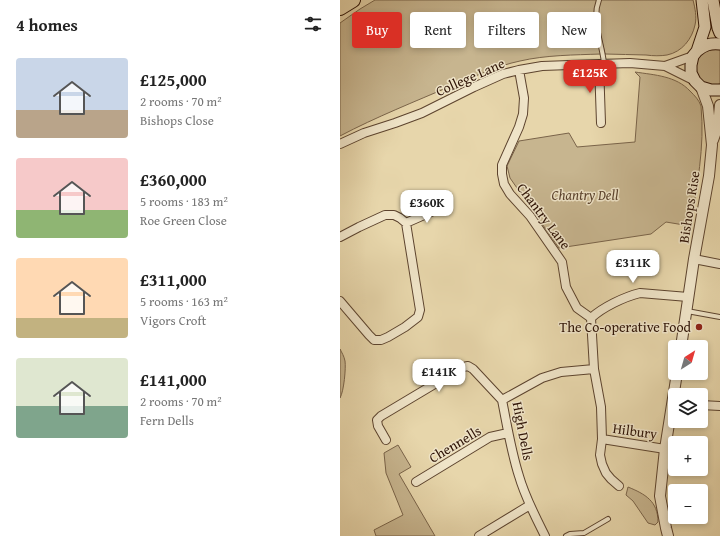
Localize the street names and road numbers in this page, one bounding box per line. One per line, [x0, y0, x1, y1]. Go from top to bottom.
street label: College Lane [432, 53, 508, 101]
street label: Bishops Rise [673, 169, 705, 244]
street label: Chantry Lane [512, 179, 576, 254]
street label: High Dells [507, 400, 539, 462]
street label: Hilbury [611, 418, 659, 444]
street label: Chennells [425, 421, 485, 467]

